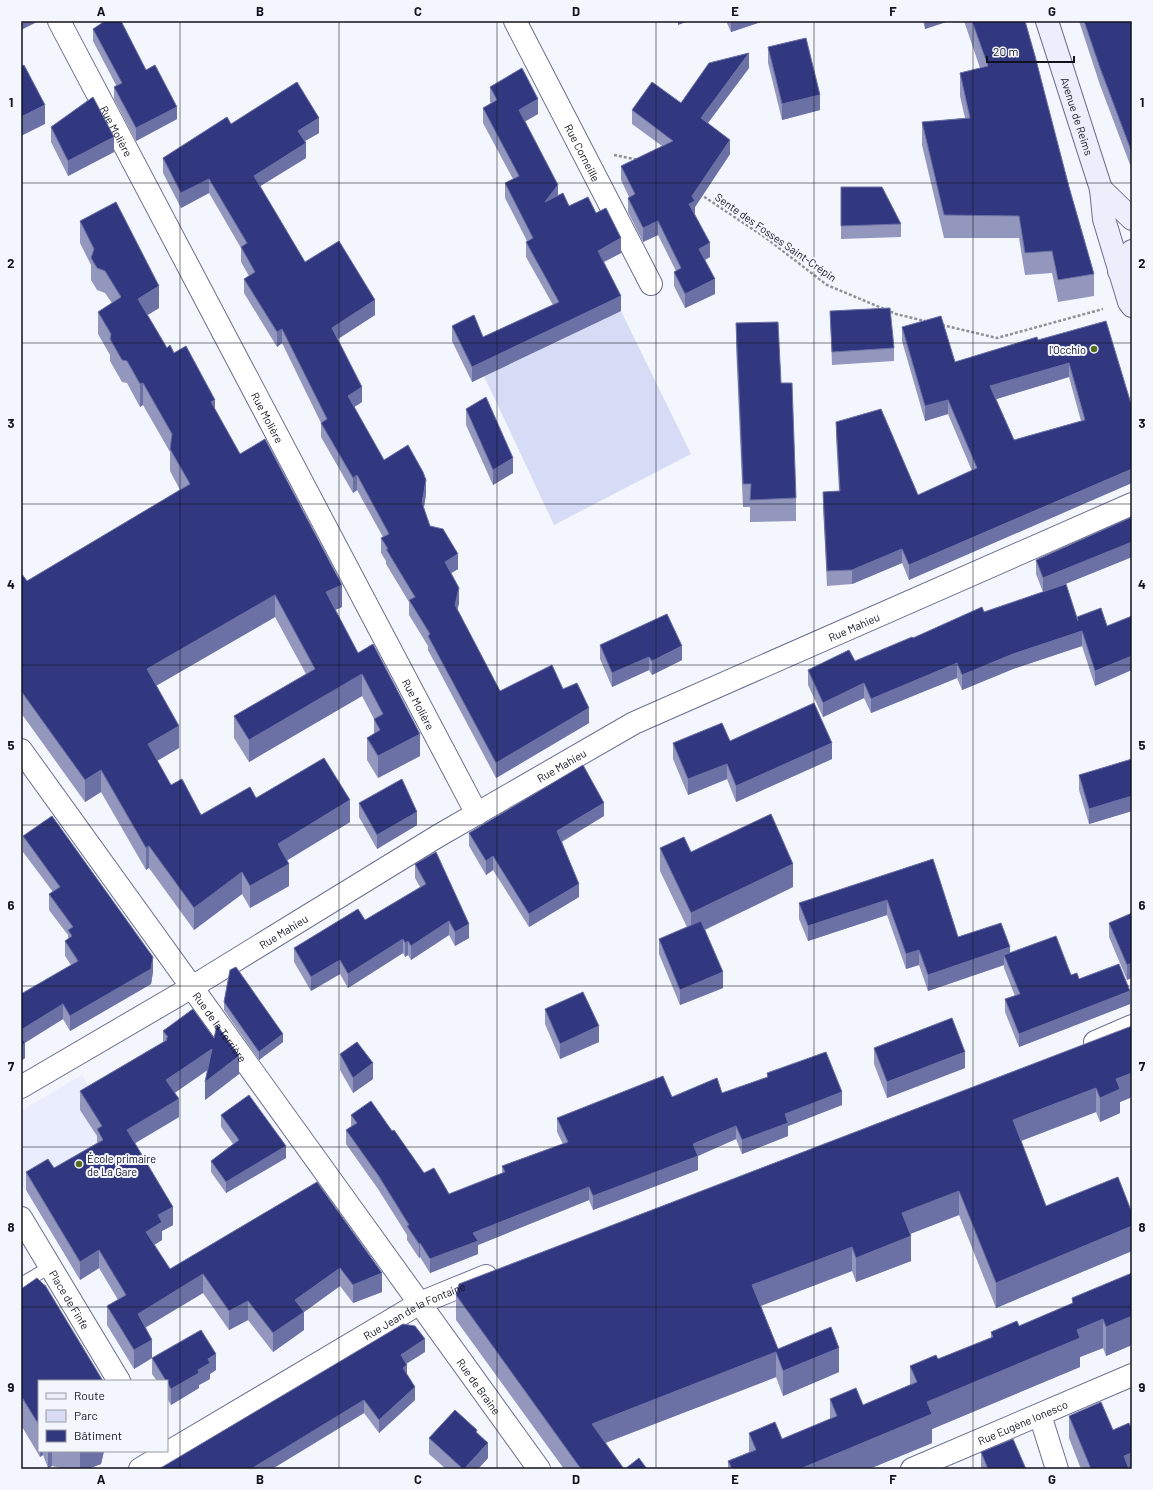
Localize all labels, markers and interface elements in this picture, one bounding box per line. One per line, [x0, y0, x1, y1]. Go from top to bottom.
text: A [97, 3, 106, 19]
text: B [256, 3, 264, 19]
text: C [414, 3, 422, 19]
text: D [572, 3, 580, 19]
text: E [731, 3, 739, 19]
text: F [889, 3, 897, 19]
text: G [1048, 3, 1056, 19]
scale bar [987, 38, 1074, 64]
text: 20 m [993, 44, 1019, 58]
street label: Avenue de Reims [1059, 76, 1096, 157]
text: 1 [9, 94, 13, 110]
text: 1 [1140, 94, 1144, 110]
street label: Rue Molière [98, 103, 136, 158]
street label: Rue Corneille [563, 122, 603, 183]
street label: Sente des Fosses Saint-Crépin [713, 190, 839, 284]
text: 2 [7, 255, 15, 271]
text: 2 [1138, 255, 1146, 271]
place label: l'Occhio [1049, 343, 1086, 356]
marker: l'Occhio [1089, 344, 1099, 354]
street label: Rue Molière [249, 390, 287, 445]
text: 3 [7, 415, 15, 431]
text: 3 [1138, 415, 1146, 431]
text: 4 [7, 576, 15, 592]
text: 4 [1138, 576, 1146, 592]
street label: Rue Mahieu [826, 609, 881, 643]
street label: Rue Molière [400, 676, 438, 732]
text: 5 [7, 737, 15, 753]
text: 5 [1138, 737, 1146, 753]
street label: Rue Mahieu [534, 746, 588, 784]
text: 6 [8, 897, 15, 913]
text: 6 [1139, 897, 1146, 913]
street label: Rue Mahieu [256, 911, 310, 951]
street label: Rue de la Terrière [191, 989, 250, 1064]
text: 7 [8, 1058, 15, 1074]
text: 7 [1139, 1058, 1146, 1074]
place label: École primaire de La Gare [87, 1152, 156, 1178]
marker: École primaire de La Gare [74, 1159, 84, 1169]
text: 8 [7, 1219, 15, 1235]
text: 8 [1138, 1219, 1146, 1235]
street label: Place de Finfe [47, 1267, 93, 1332]
street label: Rue Jean de la Fontaine [361, 1279, 467, 1342]
street label: Rue de Braine [455, 1356, 504, 1417]
text: 9 [8, 1379, 15, 1395]
text: 9 [1139, 1379, 1146, 1395]
legend [38, 1380, 168, 1452]
text: Route [74, 1388, 105, 1402]
street label: Rue Eugène Ionesco [975, 1397, 1069, 1447]
text: Parc [74, 1408, 98, 1422]
text: Bâtiment [74, 1428, 122, 1442]
text: A [97, 1471, 106, 1487]
text: B [256, 1471, 264, 1487]
text: C [414, 1471, 422, 1487]
text: D [572, 1471, 580, 1487]
text: E [731, 1471, 739, 1487]
text: F [889, 1471, 897, 1487]
text: G [1048, 1471, 1056, 1487]

